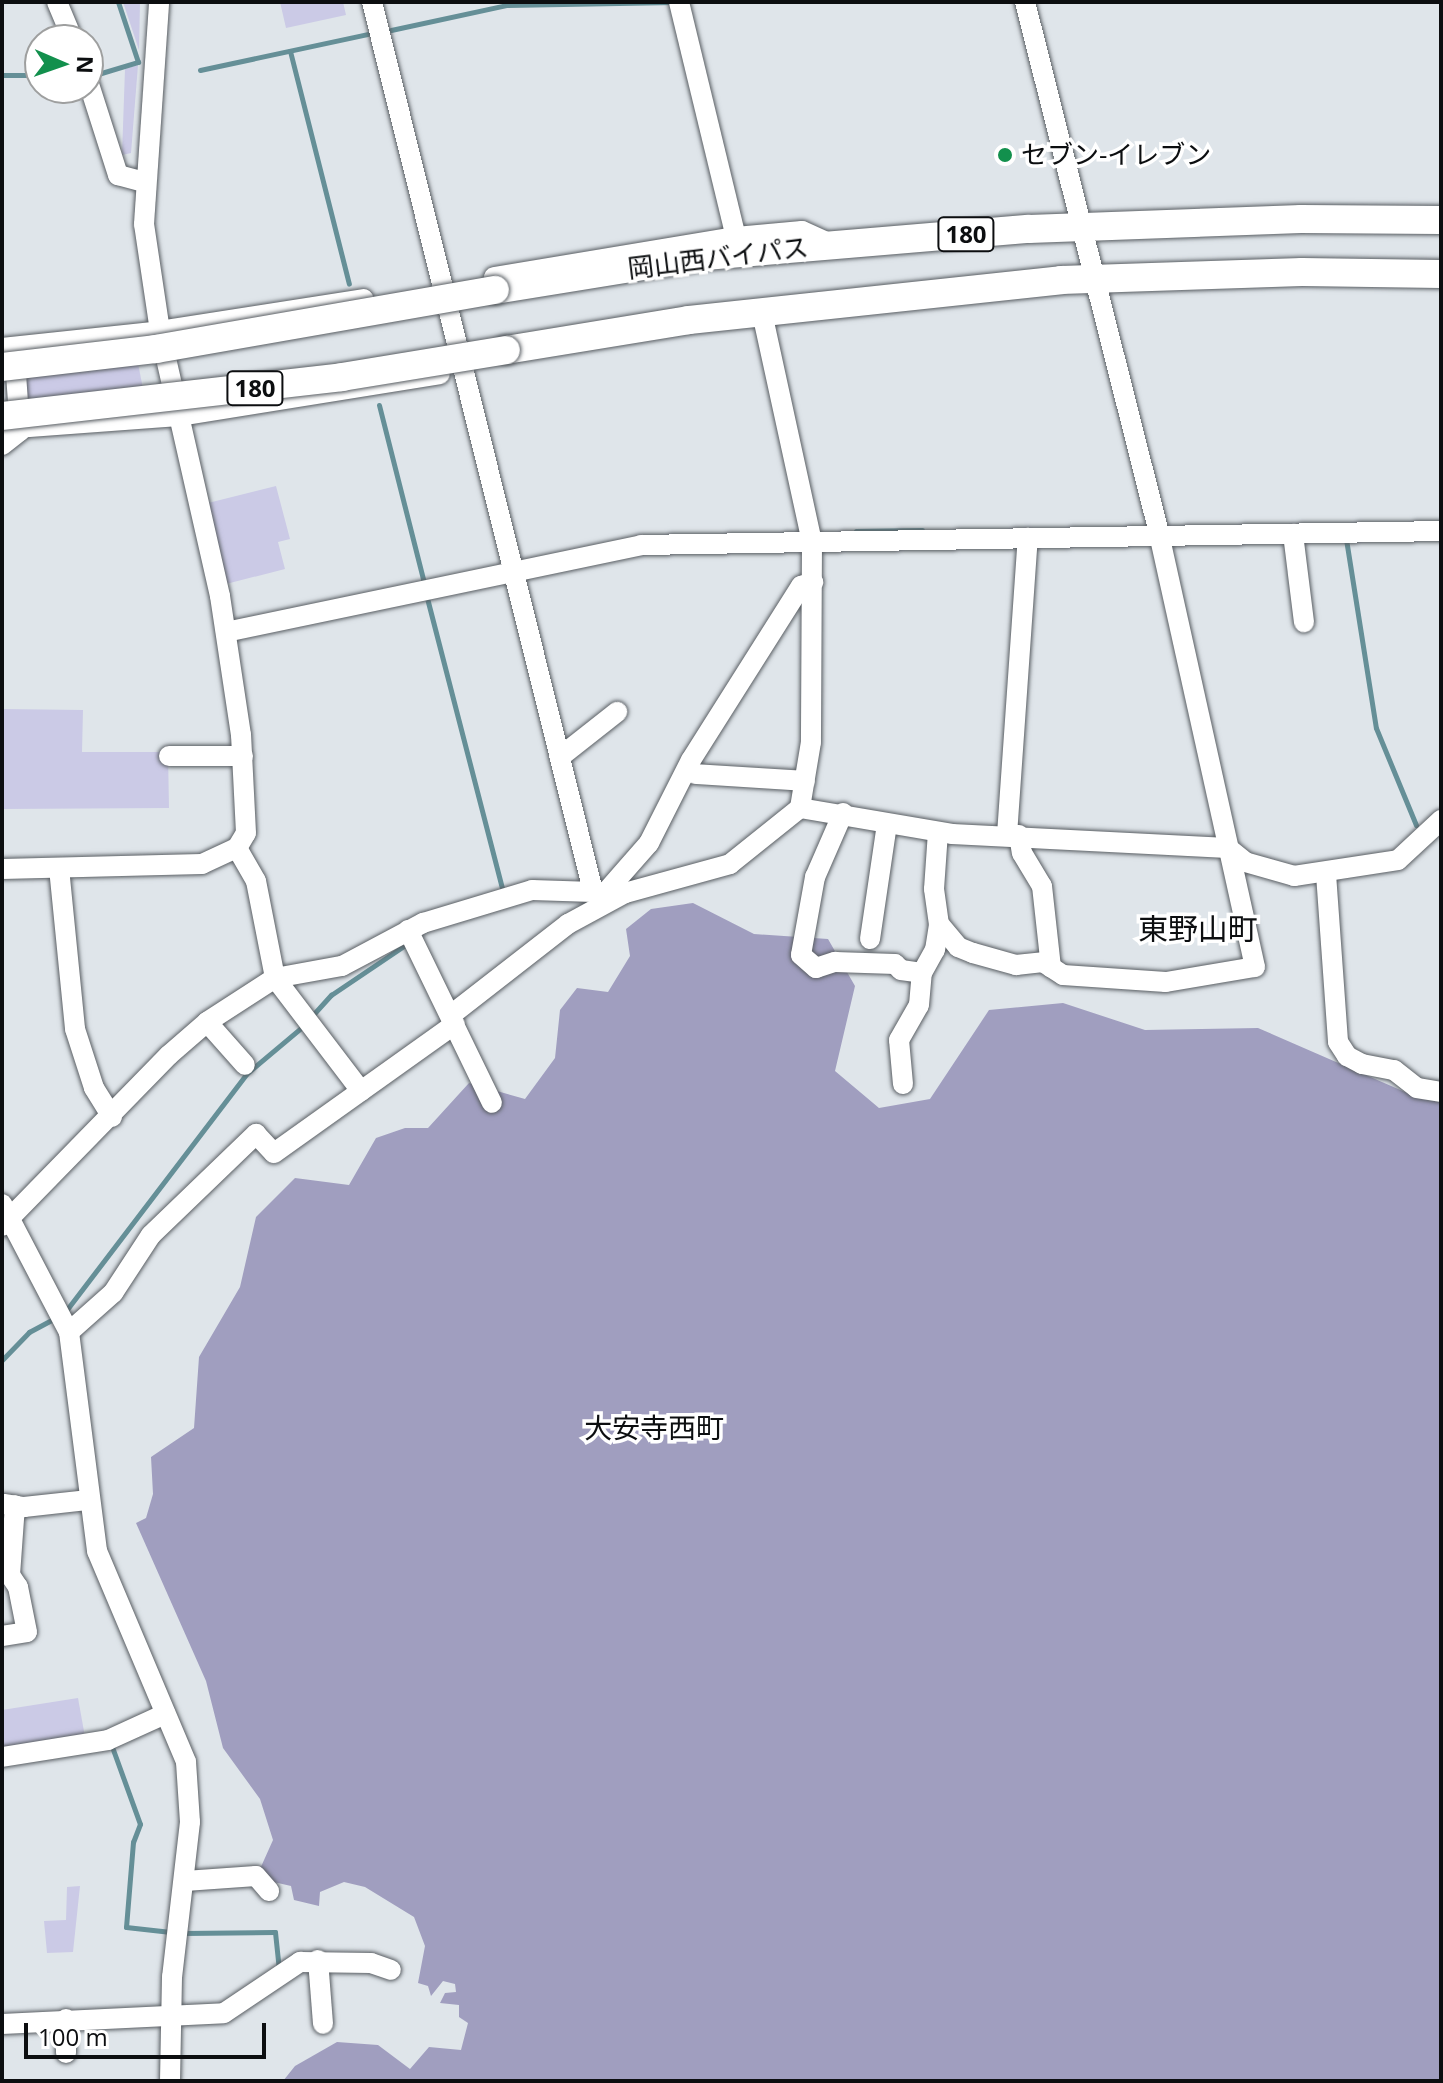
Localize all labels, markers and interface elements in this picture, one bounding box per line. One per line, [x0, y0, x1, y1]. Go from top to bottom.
north arrow [24, 24, 104, 104]
text: N [71, 55, 101, 74]
place label: セブン-イレブン [1021, 139, 1211, 171]
marker: セブン-イレブン [996, 146, 1014, 164]
road number: 180 [936, 214, 996, 254]
street label: 岡山西バイパス [626, 231, 810, 285]
road number: 180 [225, 368, 285, 408]
district label: 東野山町 [1138, 911, 1258, 947]
district label: 大安寺西町 [584, 1410, 724, 1444]
scale bar [28, 2007, 270, 2057]
text: 100 m [38, 2020, 108, 2053]

